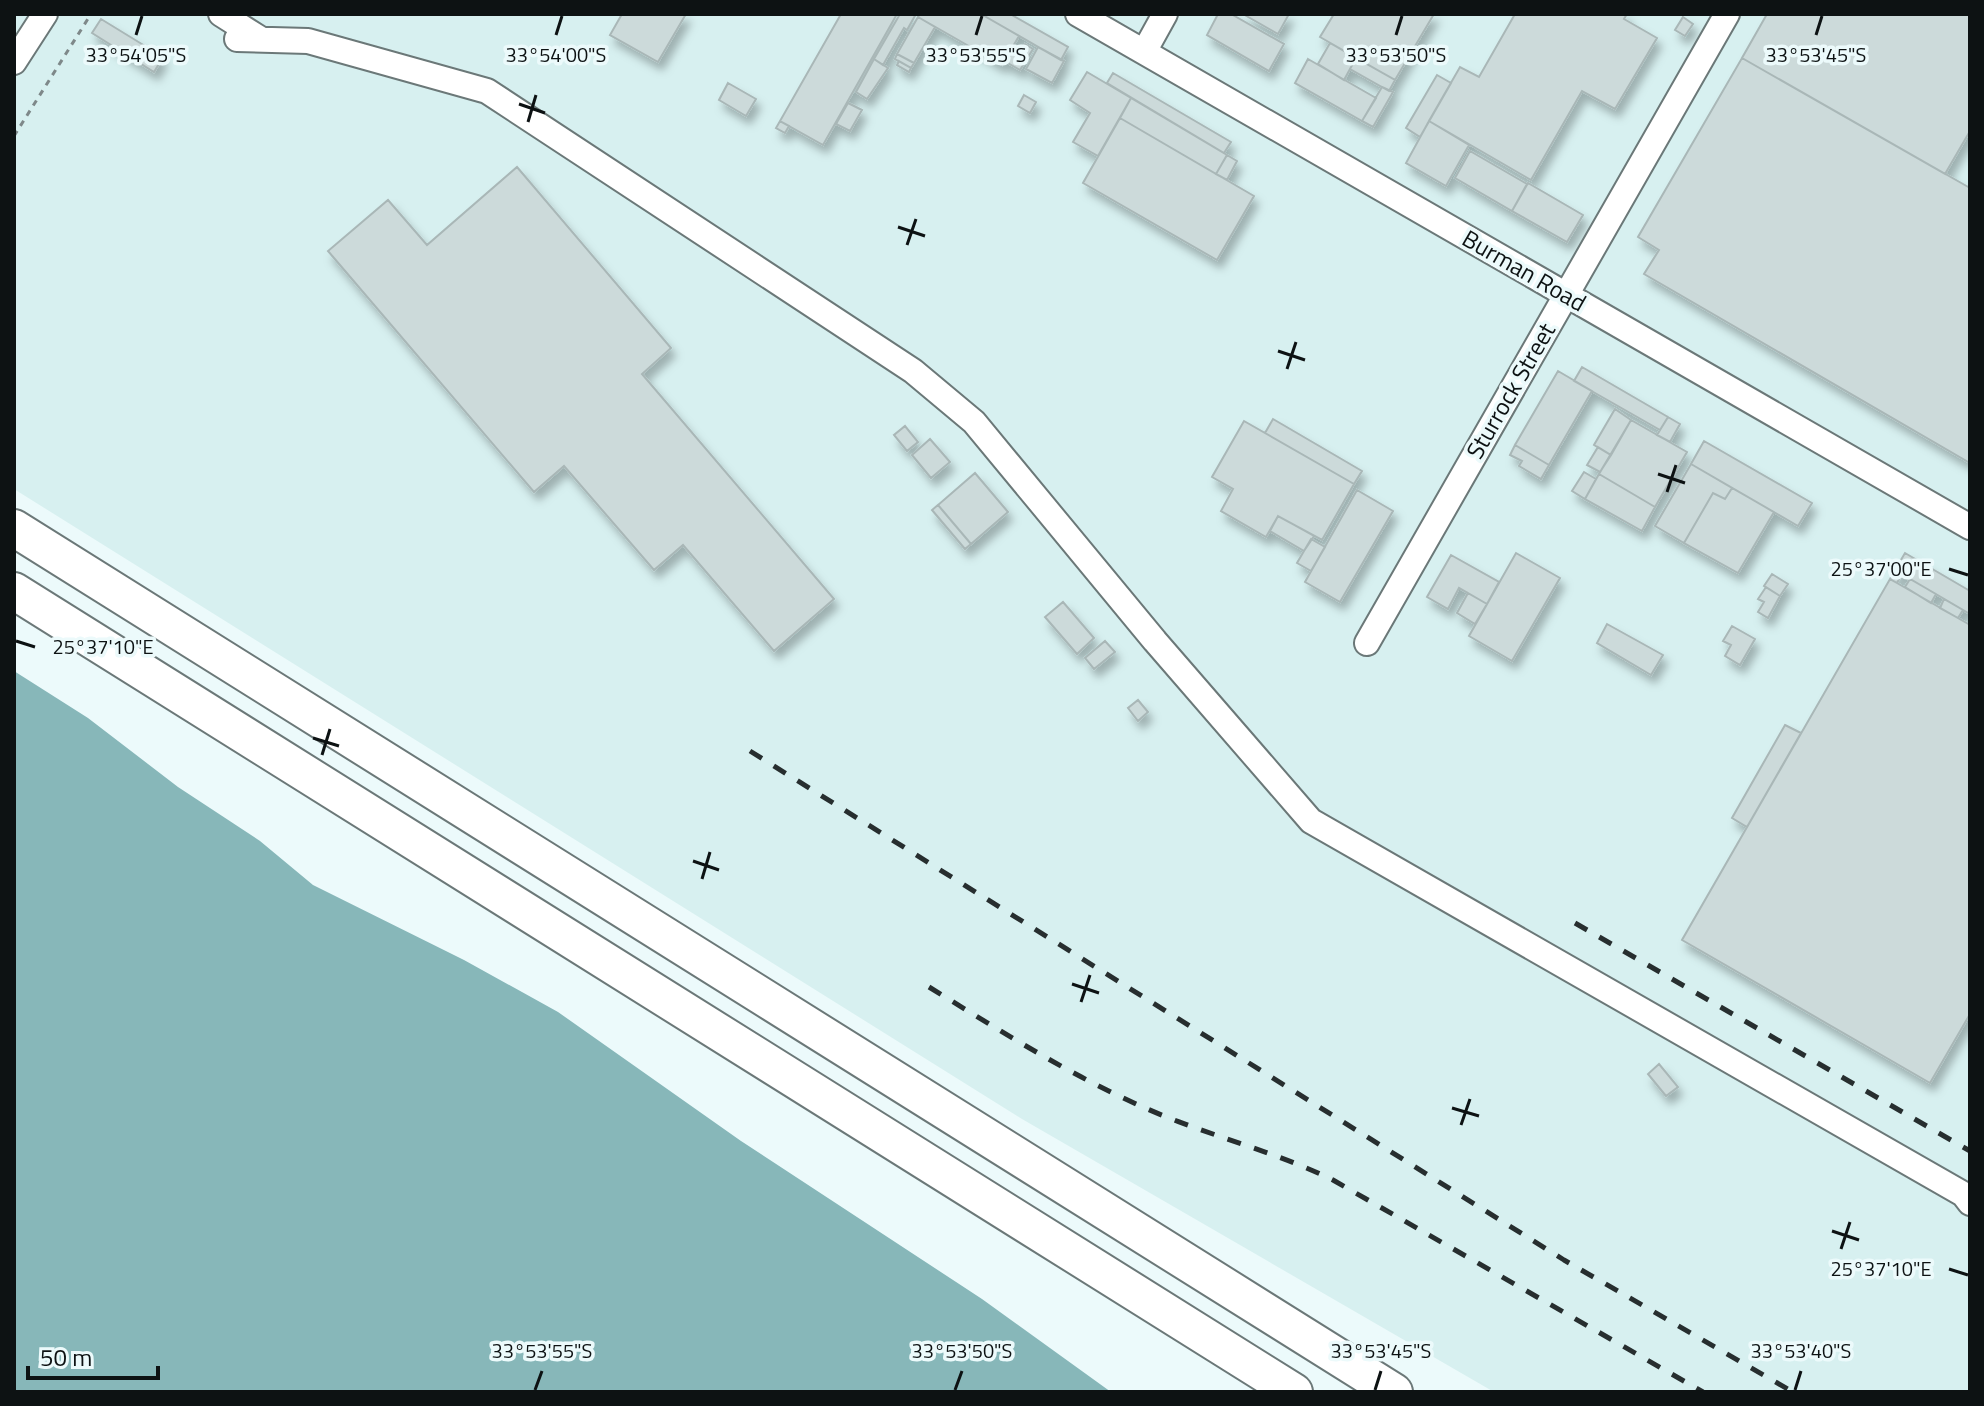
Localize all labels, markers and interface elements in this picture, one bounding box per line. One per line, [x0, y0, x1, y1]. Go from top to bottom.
text: 33°54'05"S [86, 39, 186, 70]
text: 33°54'00"S [506, 39, 606, 70]
text: 33°53'55"S [926, 39, 1026, 70]
text: 33°53'50"S [1346, 39, 1446, 70]
text: 33°53'45"S [1766, 39, 1866, 70]
street label: Burman Road [1456, 220, 1593, 320]
street label: Sturrock Street [1457, 315, 1564, 465]
text: 25°37'00"E [1830, 553, 1932, 584]
text: 25°37'10"E [52, 631, 154, 662]
text: 25°37'10"E [1830, 1253, 1932, 1284]
scale bar [28, 1330, 158, 1380]
text: 33°53'55"S [492, 1335, 592, 1366]
text: 33°53'50"S [912, 1335, 1012, 1366]
text: 33°53'45"S [1331, 1335, 1431, 1366]
text: 33°53'40"S [1751, 1335, 1851, 1366]
text: 50 m [40, 1339, 92, 1375]

